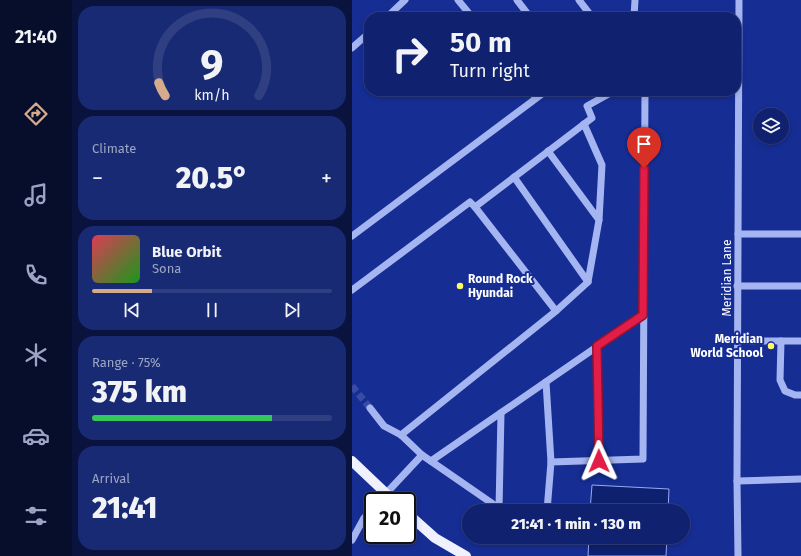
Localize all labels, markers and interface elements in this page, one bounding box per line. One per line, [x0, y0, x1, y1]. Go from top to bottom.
text: 21:40 [15, 26, 57, 48]
text: 50 m [450, 26, 512, 59]
icon: right [384, 28, 436, 80]
text: 9 [200, 40, 224, 90]
text: Turn right [450, 60, 530, 82]
text: km/h [194, 87, 230, 104]
icon: directions [22, 100, 50, 128]
map controls [753, 108, 789, 144]
button: layers [753, 108, 789, 144]
pin [627, 127, 661, 168]
icon: arrive [633, 133, 655, 155]
text: Climate [92, 141, 136, 156]
text: 20.5° [176, 160, 248, 196]
text: − [92, 165, 103, 192]
text: + [321, 165, 332, 192]
icon: music [22, 181, 50, 209]
street label: Meridian Lane [720, 239, 734, 317]
text: Blue Orbit [152, 243, 221, 261]
icon: phone [22, 261, 50, 289]
text: Sona [152, 261, 181, 276]
place label: Round Rock Hyundai [468, 272, 533, 300]
marker: Round Rock Hyundai [455, 281, 465, 291]
icon: previous [121, 299, 143, 321]
icon: pause [201, 299, 223, 321]
icon: next [281, 299, 303, 321]
place label: Meridian World School [690, 332, 763, 360]
icon: climate [22, 341, 50, 369]
marker: Meridian World School [766, 341, 776, 351]
text: Range · 75% [92, 355, 161, 370]
text: 375 km [92, 374, 187, 410]
icon: car [22, 422, 50, 450]
position arrow [578, 440, 620, 482]
text: Arrival [92, 471, 130, 486]
text: 21:41 [92, 490, 157, 526]
speed limit sign: 20 [364, 492, 416, 544]
icon: filters [22, 502, 50, 530]
text: 21:41 · 1 min · 130 m [511, 515, 641, 533]

